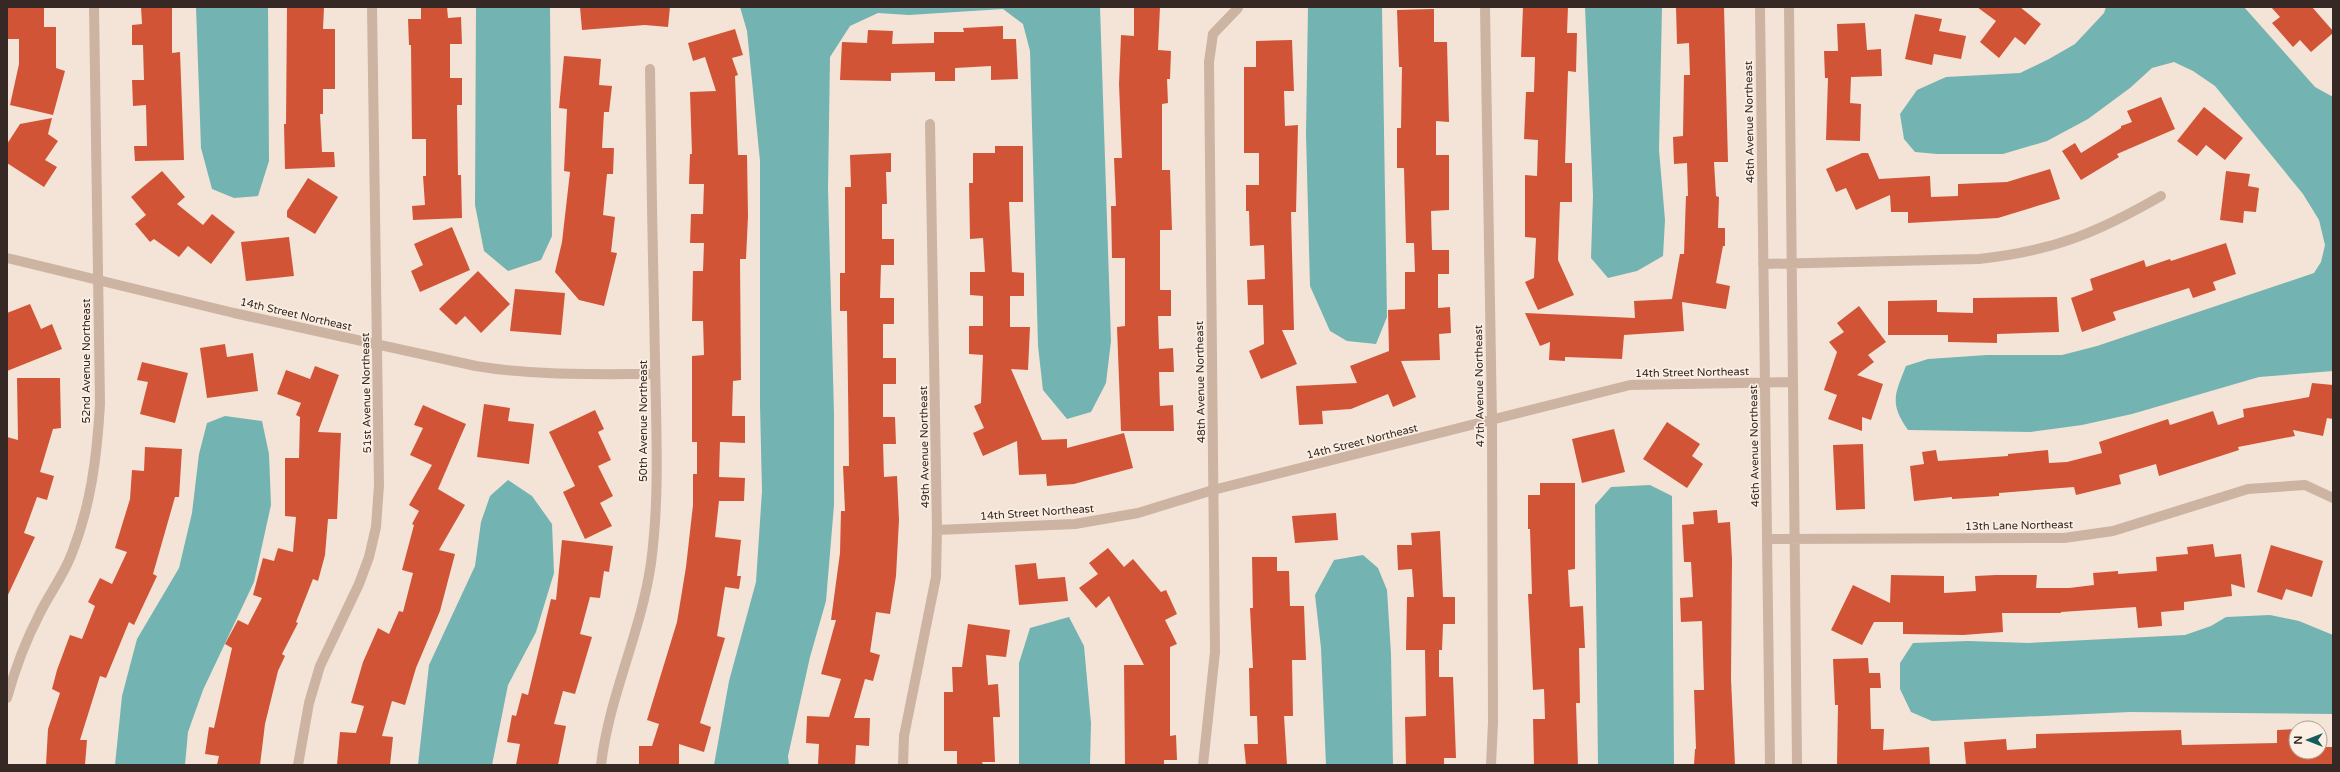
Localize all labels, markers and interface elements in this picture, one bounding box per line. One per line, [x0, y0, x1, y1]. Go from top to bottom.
street label: 46th Avenue Northeast [1742, 61, 1757, 183]
street label: 14th Street Northeast [239, 295, 353, 334]
street label: 52nd Avenue Northeast [80, 299, 93, 423]
street label: 48th Avenue Northeast [1193, 321, 1208, 443]
street label: 47th Avenue Northeast [1472, 325, 1487, 447]
street label: 51st Avenue Northeast [359, 333, 374, 453]
street label: 50th Avenue Northeast [637, 360, 650, 482]
street label: 14th Street Northeast [1635, 365, 1749, 380]
street label: 46th Avenue Northeast [1747, 385, 1762, 507]
street label: 49th Avenue Northeast [917, 386, 932, 508]
street label: 14th Street Northeast [1305, 421, 1419, 462]
street label: 14th Street Northeast [980, 502, 1094, 523]
street label: 13th Lane Northeast [1965, 518, 2073, 533]
north arrow [2288, 720, 2328, 760]
text: N [2292, 736, 2305, 744]

